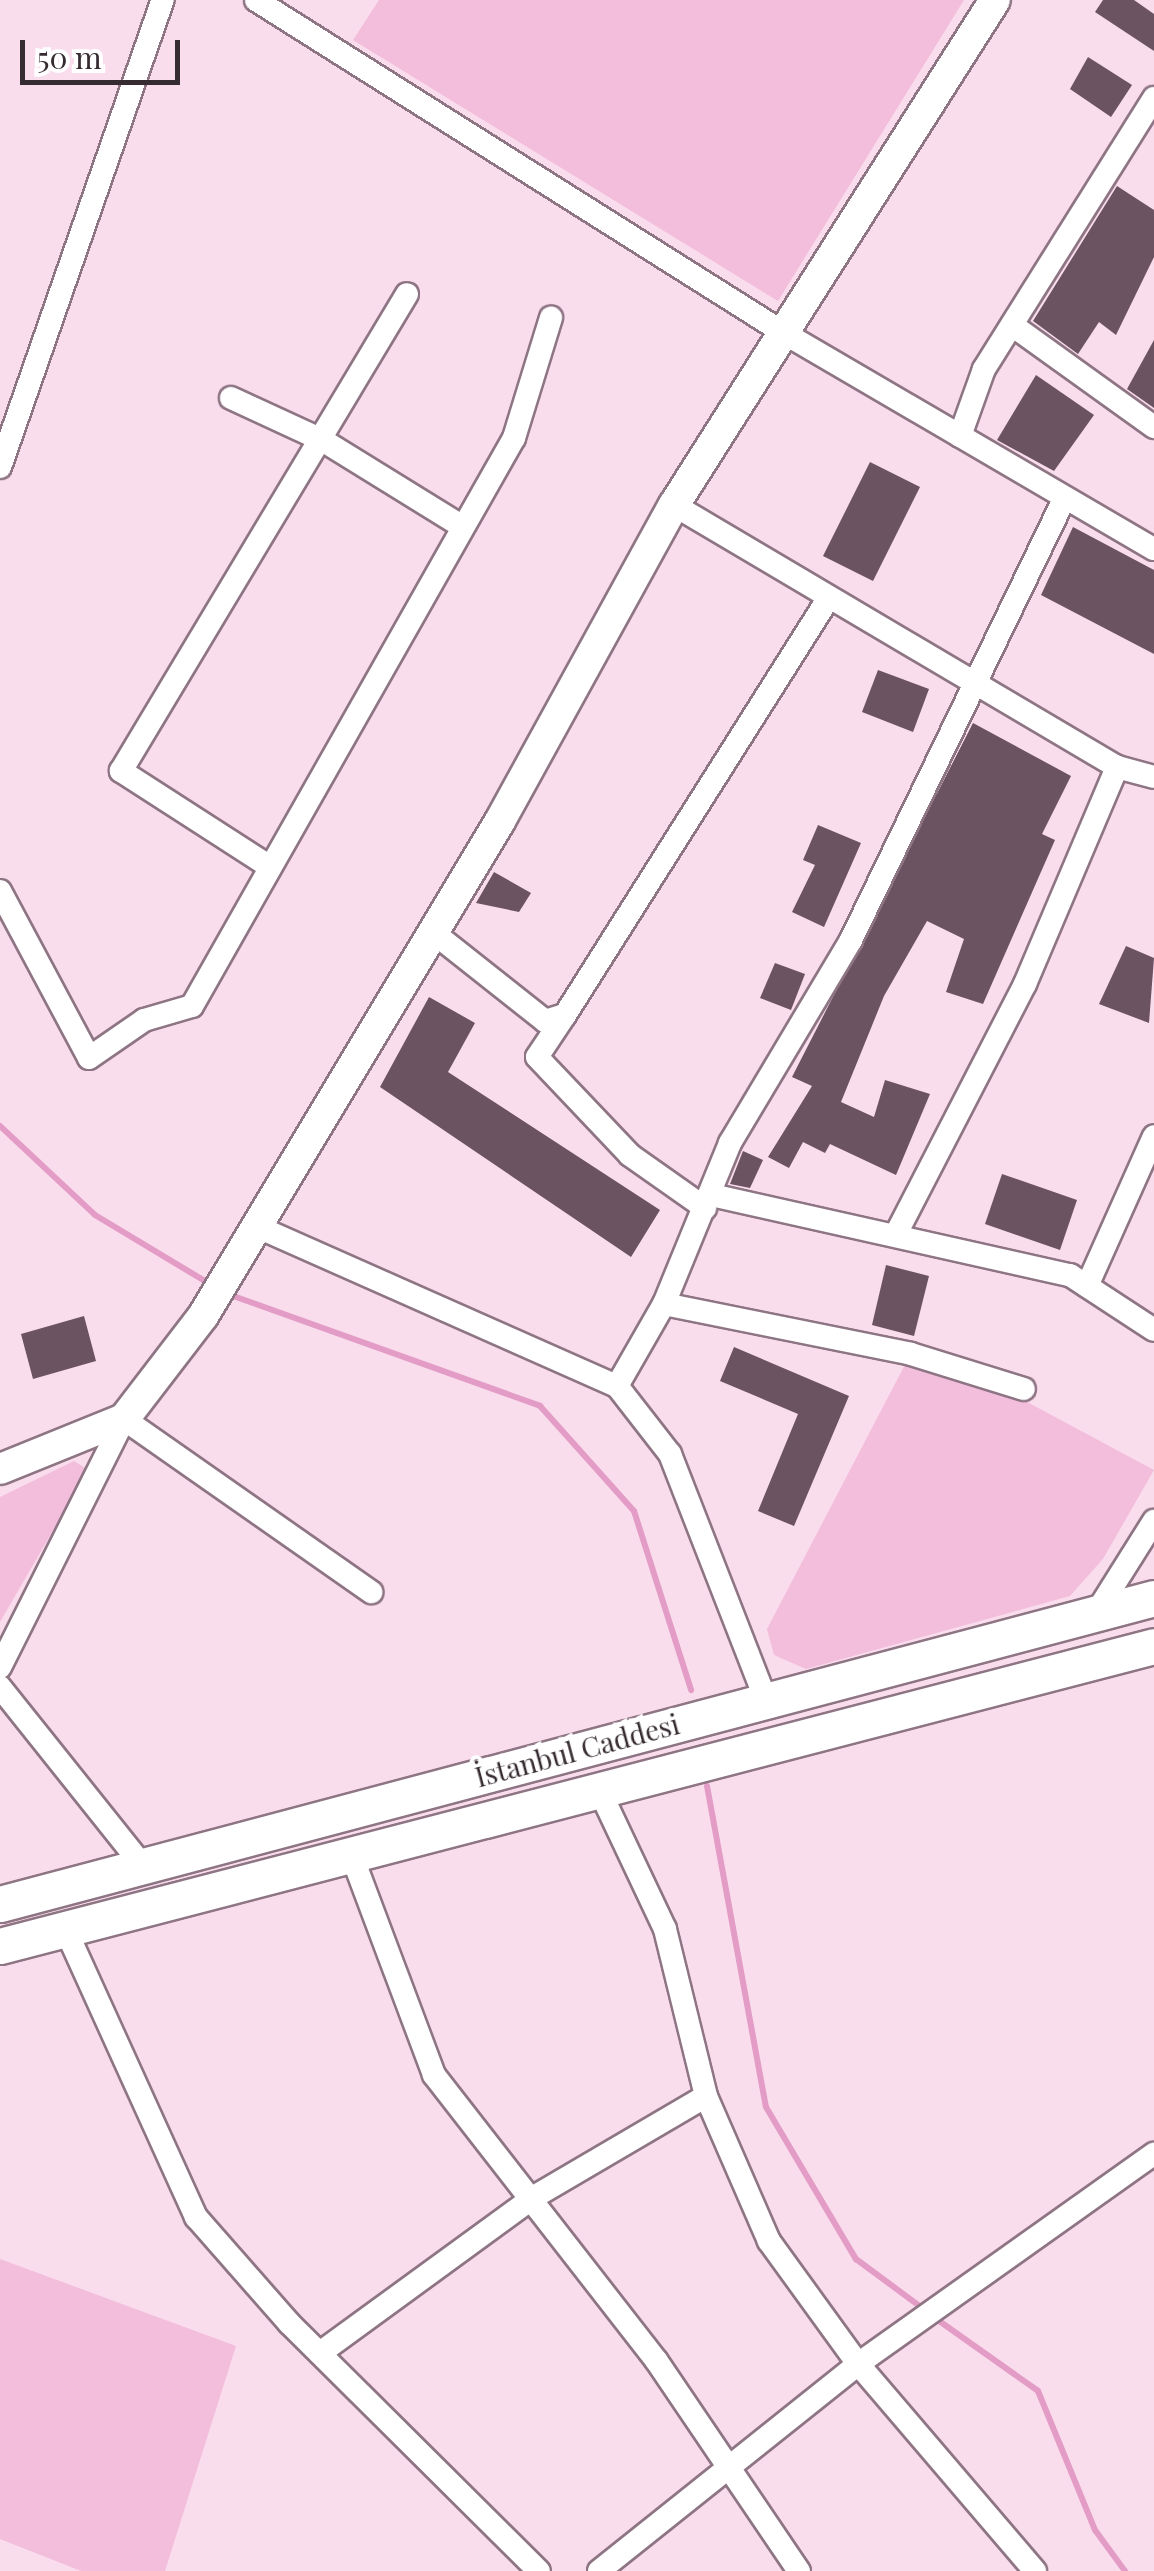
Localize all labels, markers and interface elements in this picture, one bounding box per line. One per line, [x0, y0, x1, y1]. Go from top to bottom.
scale bar [25, 20, 185, 82]
text: 50 m [37, 37, 102, 77]
street label: İstanbul Caddesi [471, 1707, 683, 1793]

